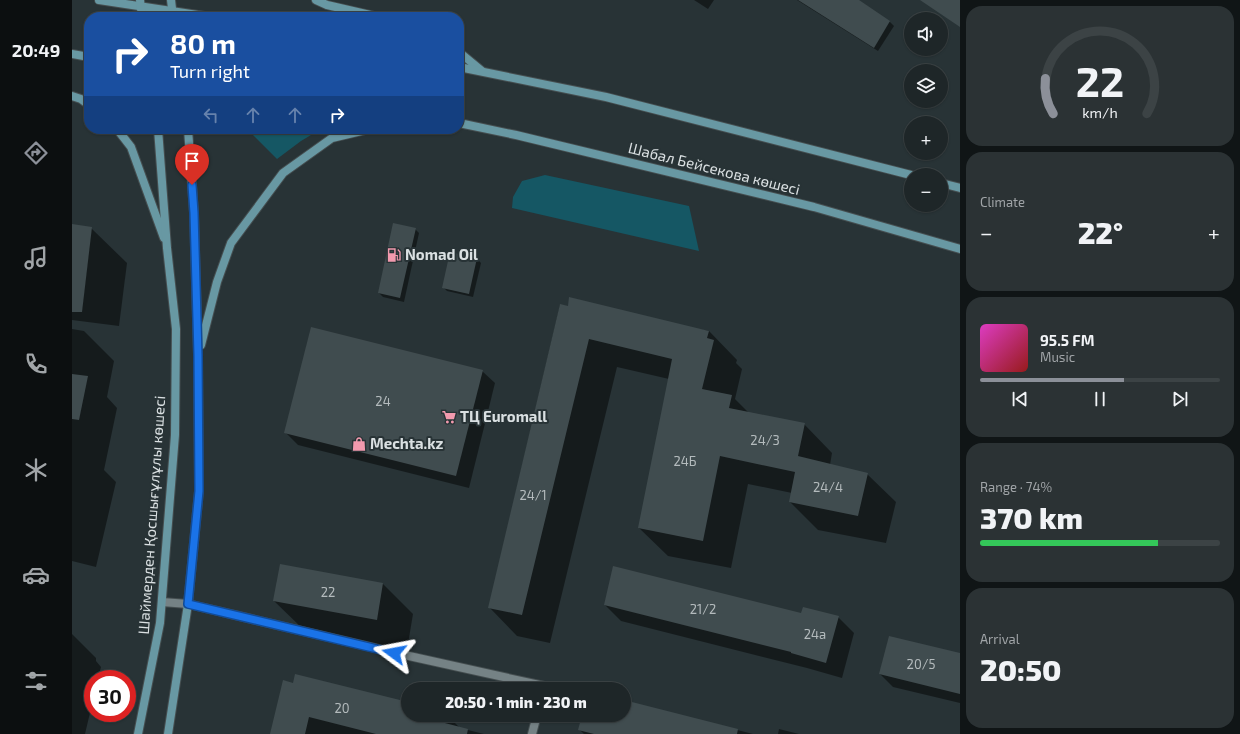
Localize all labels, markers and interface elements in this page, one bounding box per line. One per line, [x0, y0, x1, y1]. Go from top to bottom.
map controls [904, 12, 948, 212]
button: sound [904, 12, 948, 56]
text: 80 m [170, 26, 236, 60]
icon: right [104, 28, 156, 80]
text: 20:49 [12, 39, 60, 61]
text: 22 [1076, 55, 1124, 105]
text: Turn right [170, 60, 250, 82]
button: layers [904, 64, 948, 108]
text: km/h [1082, 103, 1118, 120]
icon: left [200, 104, 222, 126]
icon: ahead [242, 104, 264, 126]
icon: ahead [284, 104, 306, 126]
icon: right [326, 104, 348, 126]
button: + [904, 116, 948, 160]
street label: Шабал Бейсекова көшесі [626, 138, 802, 198]
icon: directions [22, 139, 50, 167]
pin [175, 144, 209, 185]
icon: arrive [181, 150, 203, 172]
button: − [904, 168, 948, 212]
text: Climate [980, 194, 1025, 210]
text: 22° [1078, 214, 1123, 250]
text: − [980, 219, 993, 245]
text: + [1208, 219, 1220, 245]
icon: music [22, 244, 50, 272]
place label: Nomad Oil [405, 245, 478, 263]
fuel station icon: Nomad Oil [386, 247, 402, 263]
text: 95.5 FM [1040, 331, 1094, 349]
text: Music [1040, 349, 1075, 365]
icon: phone [22, 350, 50, 378]
icon: previous [1009, 388, 1031, 410]
icon: pause [1089, 388, 1111, 410]
icon: next [1169, 388, 1191, 410]
house number: 24 [375, 393, 391, 409]
street label: Шаймерден Қосшығұлұлы көшесі [134, 395, 168, 635]
place label: ТЦ Euromall [460, 407, 547, 425]
supermarket icon: ТЦ Euromall [441, 409, 457, 425]
house number: 24/3 [750, 432, 780, 448]
place label: Mechta.kz [370, 434, 444, 452]
shop icon: Mechta.kz [351, 436, 367, 452]
house number: 24Б [673, 453, 697, 469]
icon: climate [22, 456, 50, 484]
house number: 24/4 [813, 479, 843, 495]
text: Range · 74% [980, 479, 1052, 495]
house number: 24/1 [519, 487, 547, 503]
text: 370 km [980, 499, 1083, 535]
icon: car [22, 561, 50, 589]
house number: 22 [321, 584, 335, 600]
house number: 21/2 [690, 601, 716, 617]
house number: 24а [804, 626, 826, 642]
text: Arrival [980, 631, 1020, 647]
position arrow [373, 632, 415, 674]
text: 20:50 [980, 651, 1061, 687]
house number: 20/5 [907, 656, 935, 672]
icon: filters [22, 667, 50, 695]
speed limit sign: 30 [84, 670, 136, 722]
text: 20:50 · 1 min · 230 m [445, 693, 587, 711]
house number: 20 [334, 700, 350, 716]

